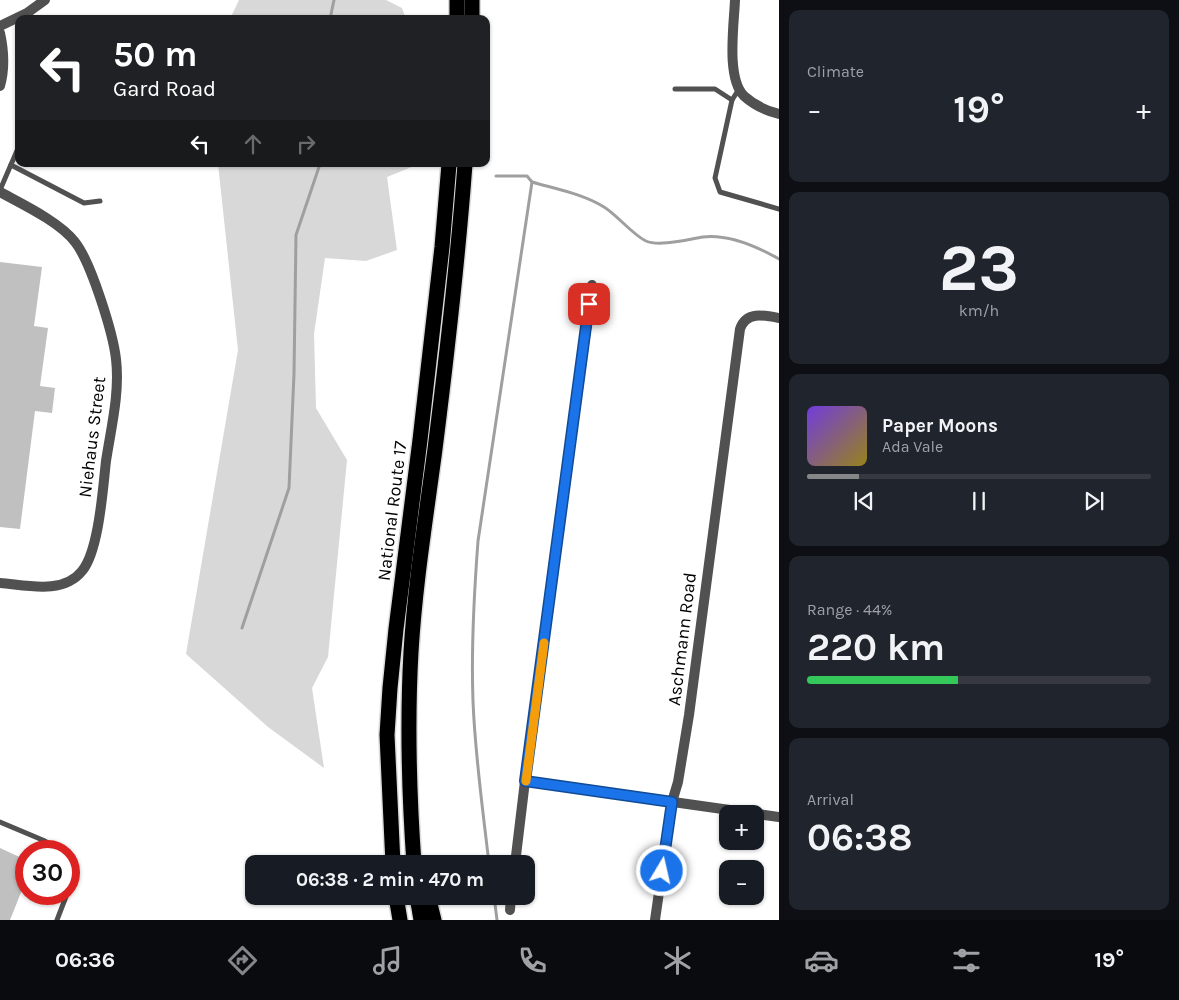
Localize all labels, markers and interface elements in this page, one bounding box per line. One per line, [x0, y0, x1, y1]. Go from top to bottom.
text: 50 m [113, 34, 198, 75]
icon: left [30, 35, 95, 100]
text: Climate [807, 62, 864, 81]
text: Gard Road [113, 76, 216, 102]
text: 19° [953, 87, 1005, 132]
text: − [807, 93, 822, 126]
text: + [1136, 93, 1151, 126]
icon: left [186, 130, 214, 158]
icon: ahead [239, 130, 267, 158]
icon: right [292, 130, 320, 158]
text: 23 [939, 230, 1019, 306]
pin [568, 283, 610, 325]
icon: arrive [575, 290, 603, 318]
text: km/h [959, 301, 999, 320]
street label: Niehaus Street [74, 375, 110, 499]
text: Paper Moons [882, 415, 998, 437]
text: Ada Vale [882, 437, 943, 456]
street label: National Route 17 [373, 439, 412, 582]
icon: previous [850, 487, 878, 515]
icon: pause [965, 487, 993, 515]
icon: next [1080, 487, 1108, 515]
street label: Aschmann Road [663, 571, 701, 707]
text: Range · 44% [807, 600, 892, 619]
text: 220 km [807, 625, 945, 670]
text: Arrival [807, 790, 854, 809]
map controls [719, 805, 764, 905]
button: + [719, 805, 764, 850]
text: 06:38 [807, 815, 913, 860]
speed limit sign: 30 [15, 840, 80, 905]
position arrow [635, 844, 687, 896]
button: − [719, 860, 764, 905]
text: 06:38 · 2 min · 470 m [296, 869, 484, 891]
icon: directions [225, 943, 260, 978]
icon: music [370, 943, 405, 978]
icon: phone [515, 943, 550, 978]
icon: climate [660, 943, 695, 978]
icon: car [804, 943, 839, 978]
icon: filters [949, 943, 984, 978]
text: 06:36 [55, 947, 115, 973]
text: 19° [1094, 947, 1124, 973]

